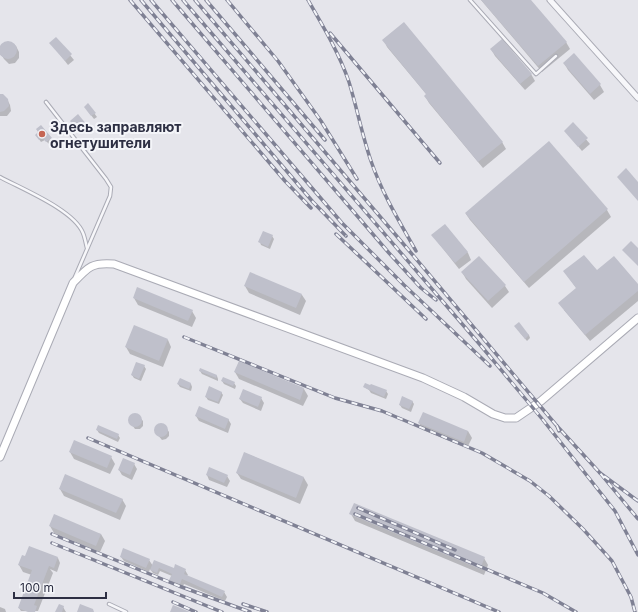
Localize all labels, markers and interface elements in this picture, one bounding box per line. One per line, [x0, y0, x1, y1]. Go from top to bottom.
place label: Здесь заправляют огнетушители [50, 118, 182, 151]
marker: Здесь заправляют огнетушители [37, 129, 47, 139]
scale bar [14, 574, 106, 600]
text: 100 m [20, 580, 54, 595]

